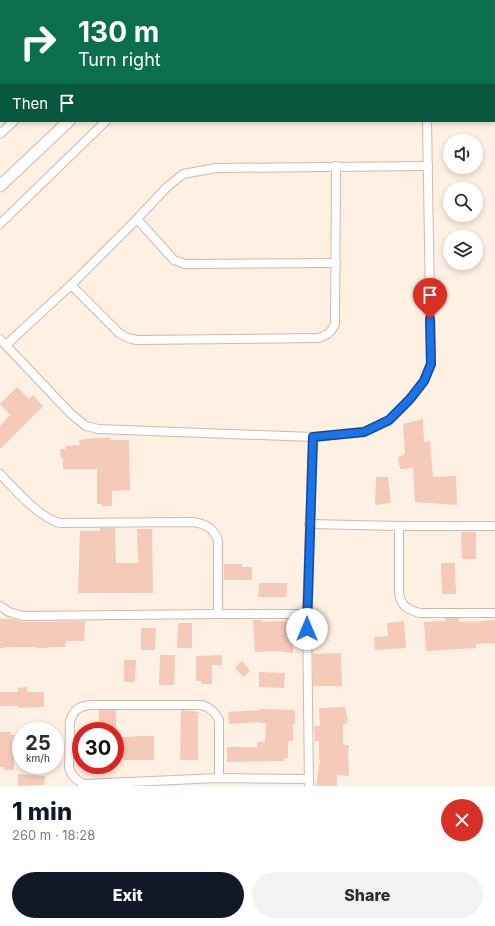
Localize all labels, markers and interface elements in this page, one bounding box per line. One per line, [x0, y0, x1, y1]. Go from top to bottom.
text: 130 m [78, 15, 159, 49]
icon: right [12, 16, 64, 68]
text: Turn right [78, 49, 161, 70]
icon: arrive [56, 92, 78, 114]
text: Then [12, 94, 48, 113]
map controls [443, 134, 483, 270]
button: sound [443, 134, 483, 174]
button: search [443, 182, 483, 222]
button: layers [443, 230, 483, 270]
pin [413, 278, 447, 319]
icon: arrive [419, 284, 441, 306]
position arrow [286, 608, 328, 650]
speed limit sign: 30 [72, 722, 124, 774]
text: 25 [25, 731, 51, 755]
text: km/h [26, 752, 50, 764]
text: 1 min [12, 797, 72, 826]
button: close [441, 799, 483, 841]
text: 260 m · 18:28 [12, 827, 95, 843]
button: Exit [12, 872, 244, 918]
button: Share [252, 872, 483, 918]

